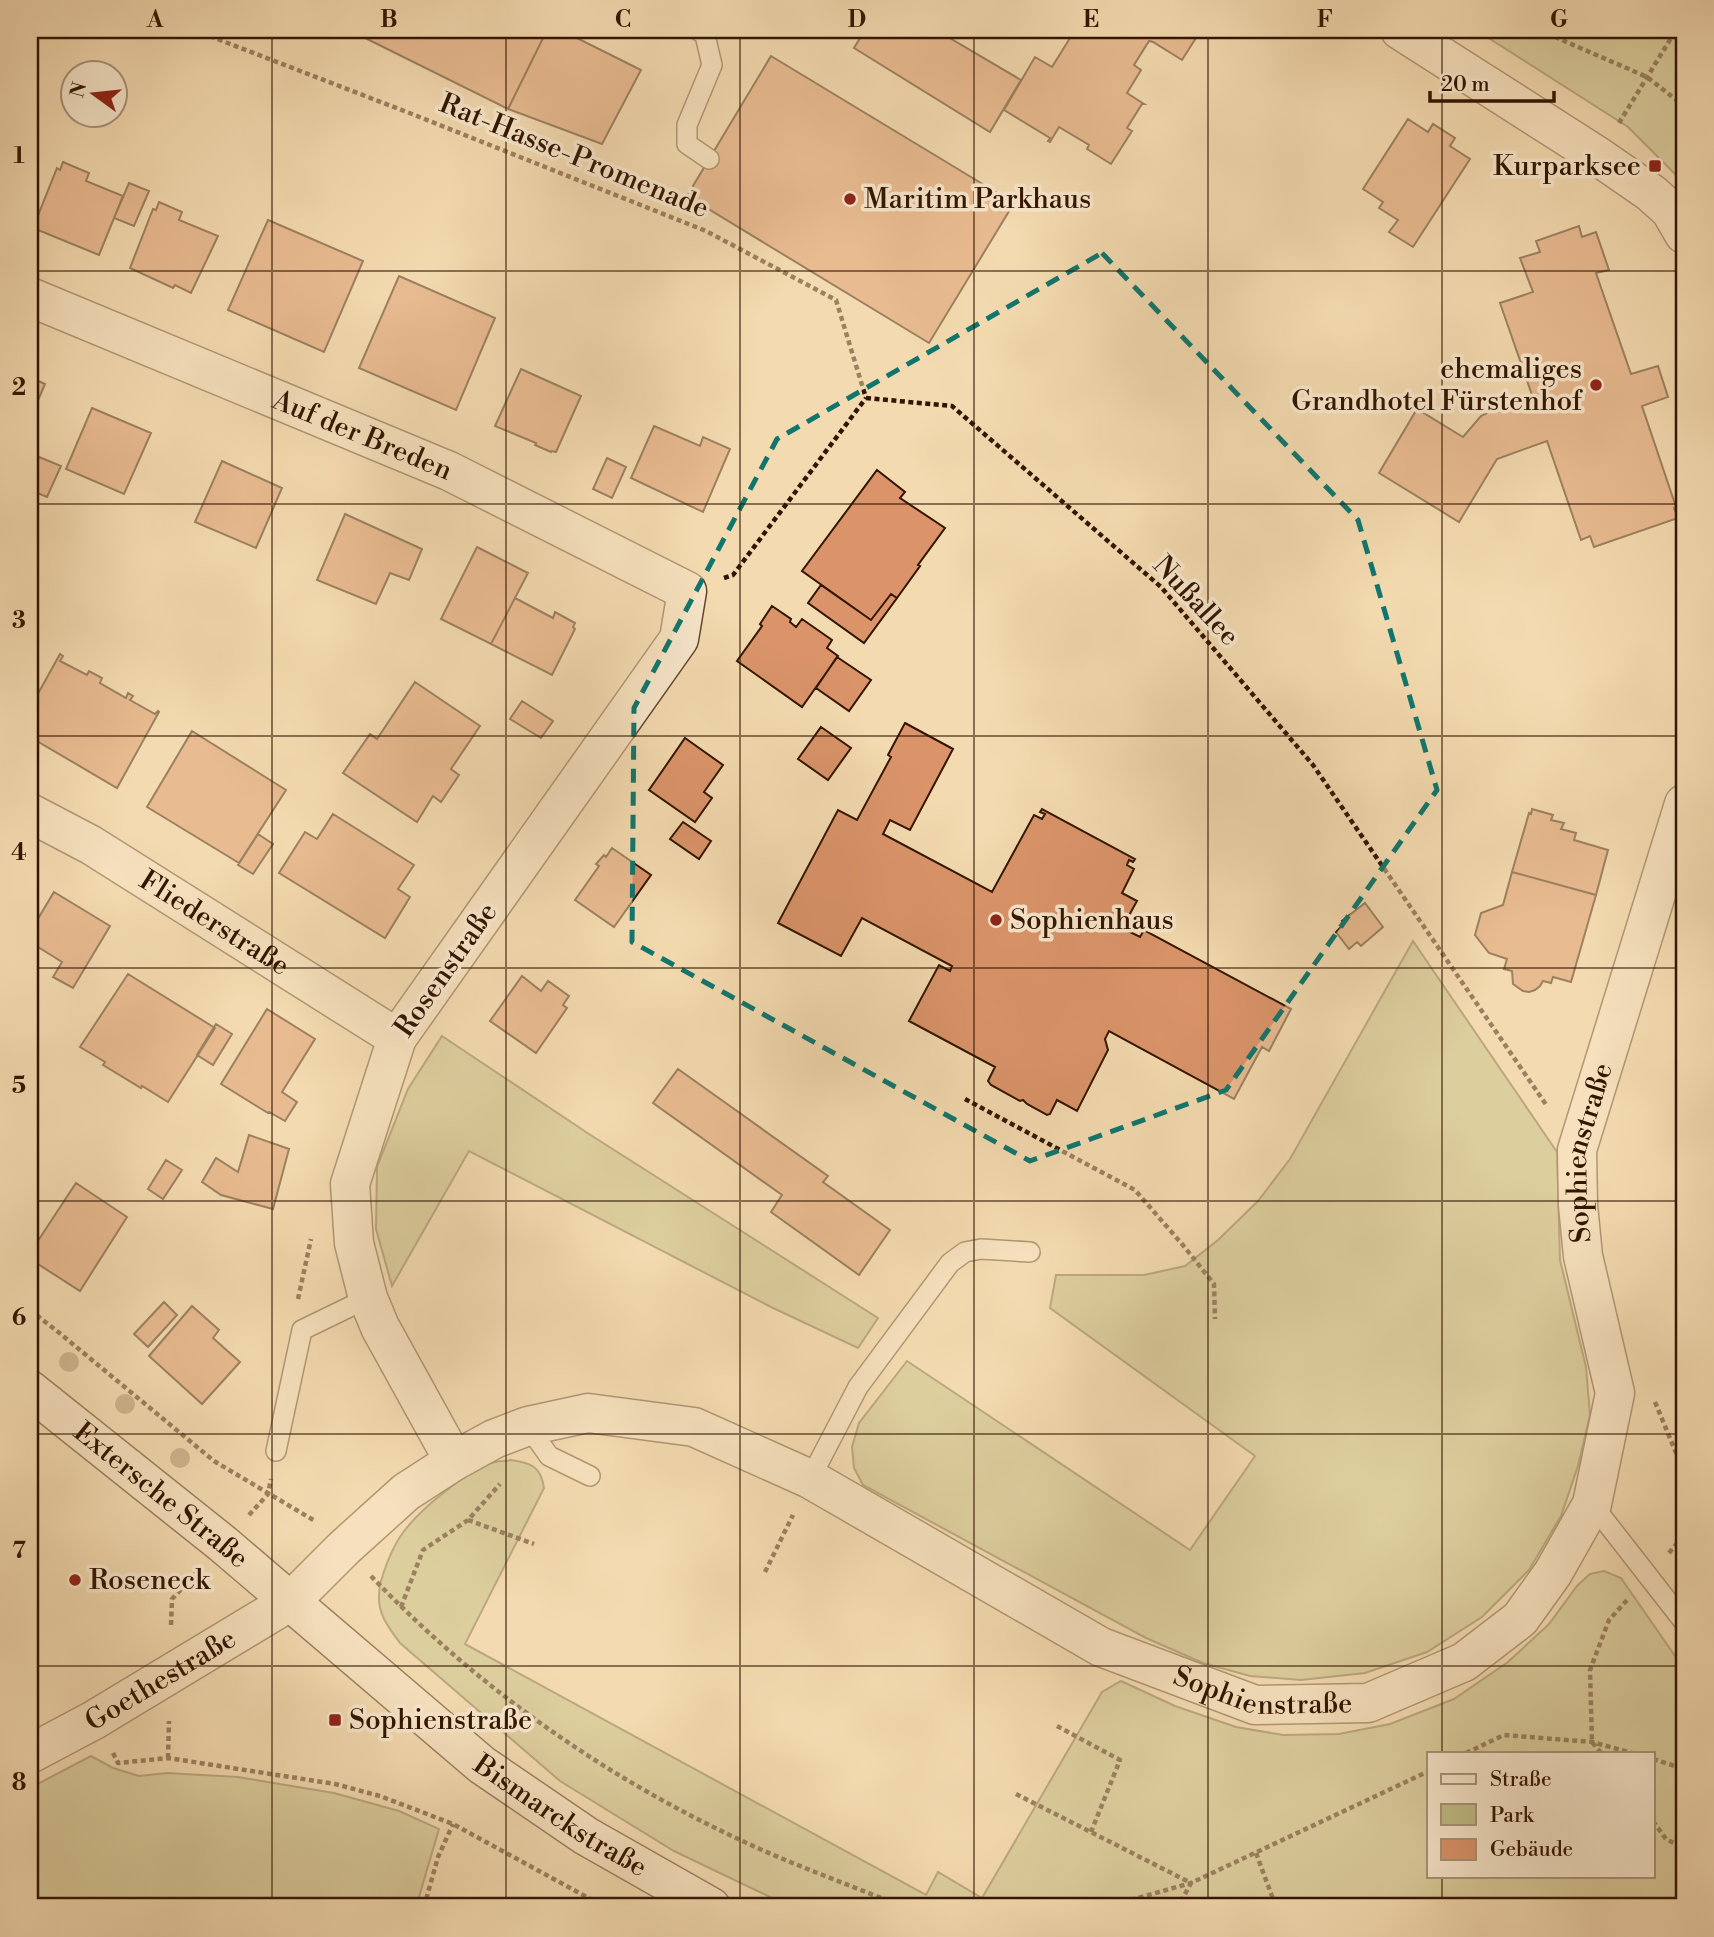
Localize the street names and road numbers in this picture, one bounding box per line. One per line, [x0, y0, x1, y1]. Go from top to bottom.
street label: Rat-Hasse-Promenade [434, 86, 714, 226]
street label: Auf der Breden [267, 382, 458, 488]
street label: Nußallee [1145, 548, 1247, 654]
street label: Fliederstraße [133, 863, 296, 983]
street label: Rosenstraße [387, 896, 505, 1044]
street label: Sophienstraße [1559, 1059, 1620, 1245]
street label: Extersche Straße [67, 1414, 256, 1576]
street label: Goethestraße [79, 1621, 242, 1739]
street label: Sophienstraße [1168, 1658, 1353, 1722]
street label: Bismarckstraße [466, 1746, 654, 1885]

